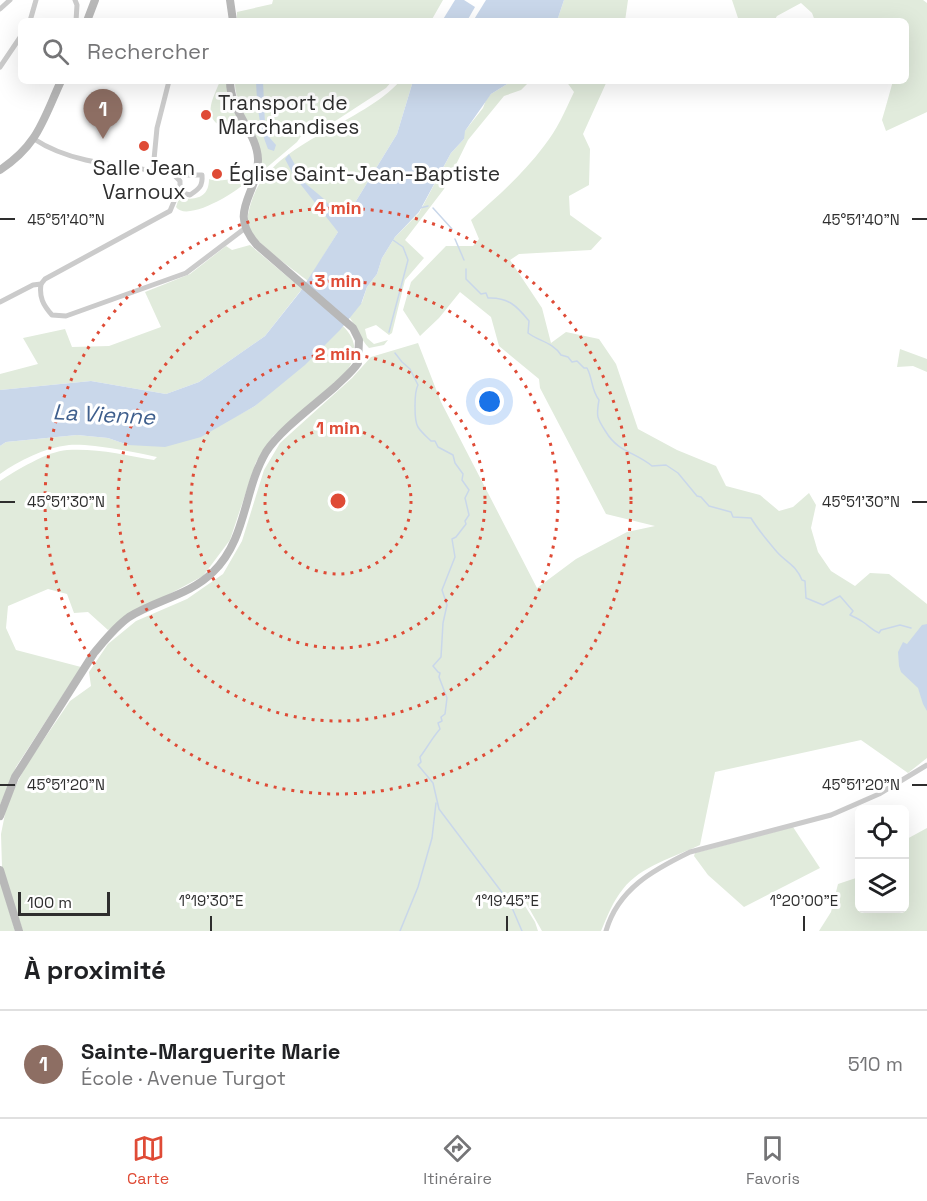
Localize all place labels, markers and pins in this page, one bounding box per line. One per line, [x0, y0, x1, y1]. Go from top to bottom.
place label: Transport de Marchandises [218, 89, 359, 140]
pin: 1 [84, 90, 122, 139]
marker: Transport de Marchandises [199, 108, 213, 122]
marker: Salle Jean Varnoux [137, 139, 151, 153]
place label: Salle Jean Varnoux [93, 154, 195, 205]
place label: Église Saint-Jean-Baptiste [229, 160, 500, 187]
marker: Église Saint-Jean-Baptiste [210, 167, 224, 181]
centre of rings [328, 491, 348, 511]

